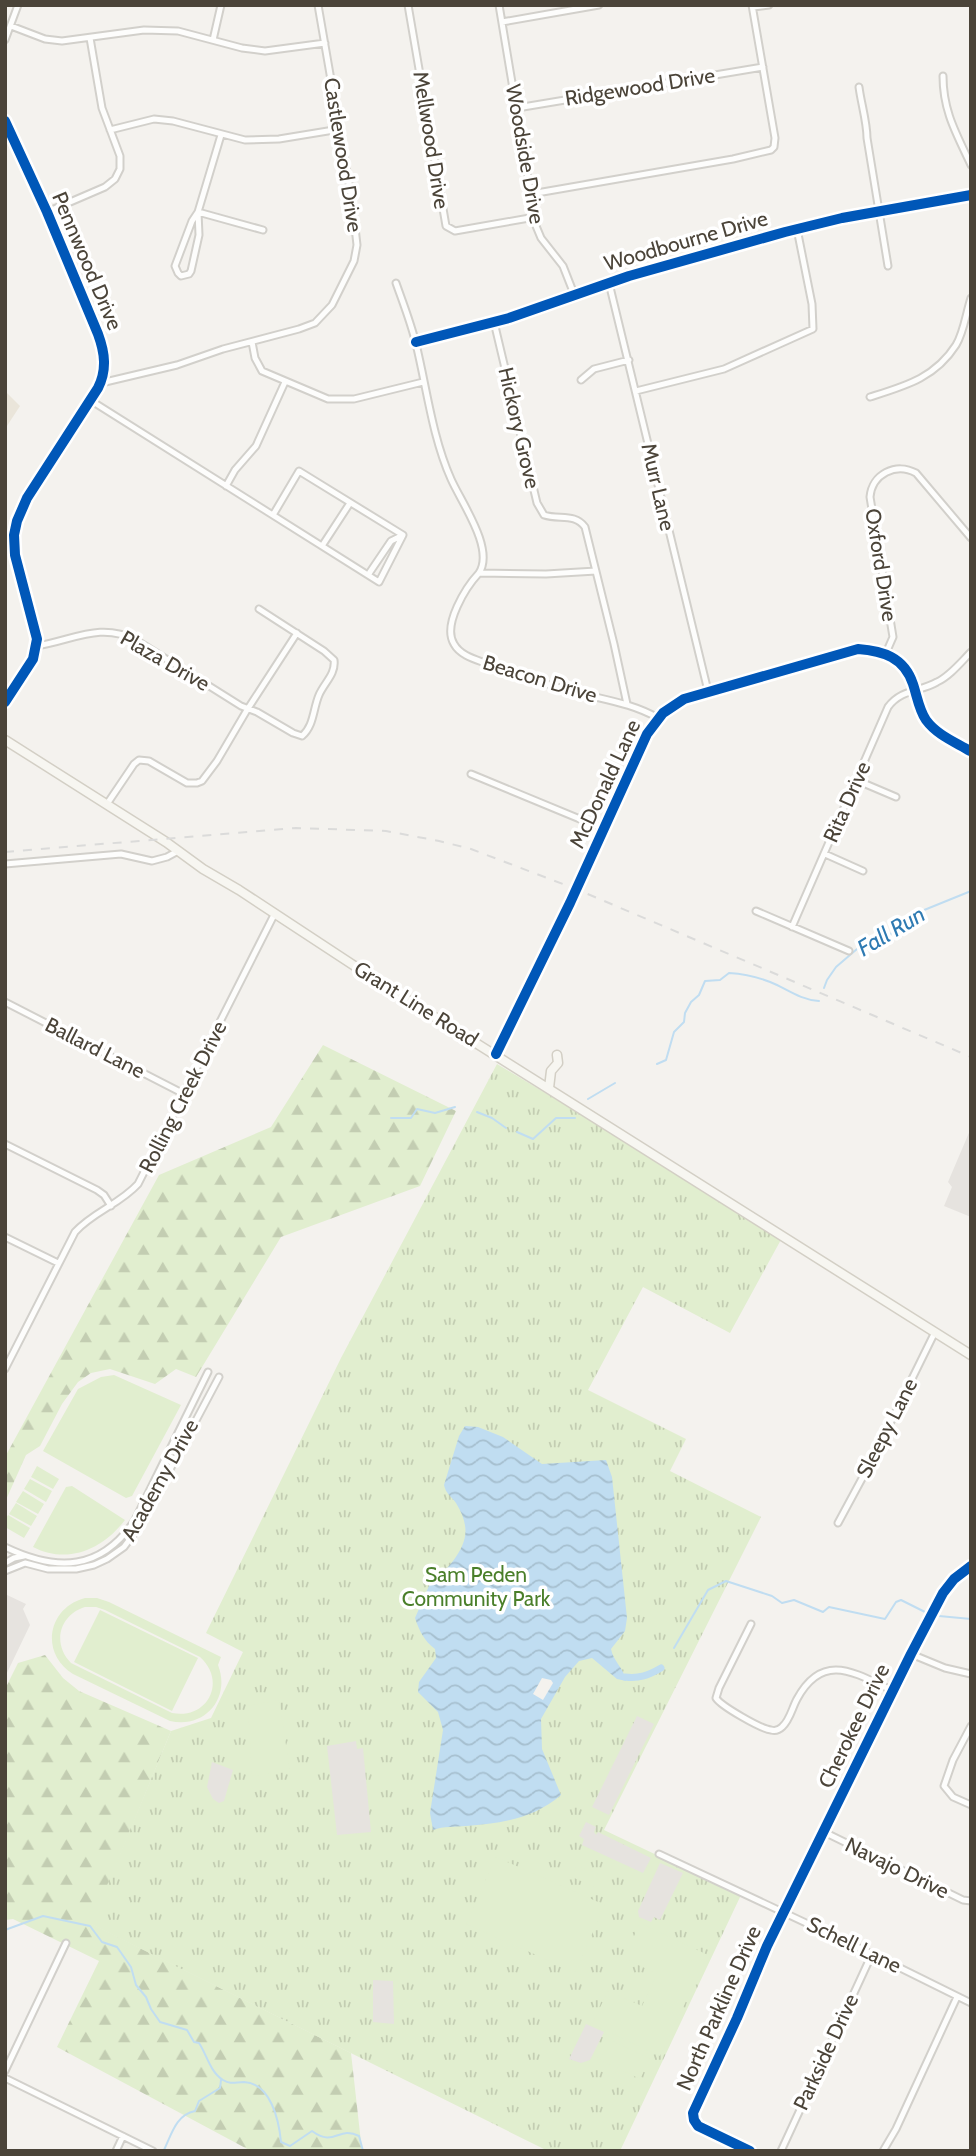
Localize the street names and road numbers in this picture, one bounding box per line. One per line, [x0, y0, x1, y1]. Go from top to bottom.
street label: Ridgewood Drive [563, 62, 717, 111]
street label: Mellwood Drive [408, 69, 455, 211]
street label: Castlewood Drive [319, 76, 368, 234]
street label: Woodside Drive [501, 82, 550, 226]
street label: Pennwood Drive [47, 188, 128, 334]
street label: Woodbourne Drive [601, 205, 771, 276]
street label: Hickory Grove [493, 365, 546, 491]
street label: Murr Lane [636, 441, 681, 533]
street label: Oxford Drive [860, 507, 903, 623]
street label: Plaza Drive [116, 625, 214, 696]
street label: Beacon Drive [480, 649, 600, 708]
street label: McDonald Lane [564, 715, 645, 852]
street label: Rita Drive [818, 757, 876, 846]
street label: Grant Line Road [350, 955, 483, 1052]
street label: Ballard Lane [41, 1012, 149, 1083]
street label: Rolling Creek Drive [134, 1016, 232, 1177]
street label: Sleepy Lane [851, 1374, 922, 1482]
street label: Academy Drive [116, 1414, 203, 1545]
street label: Cherokee Drive [813, 1659, 895, 1792]
street label: Navajo Drive [841, 1832, 953, 1904]
street label: Schell Lane [803, 1911, 906, 1978]
street label: North Parkline Drive [671, 1921, 766, 2094]
street label: Parkside Drive [788, 1990, 863, 2114]

